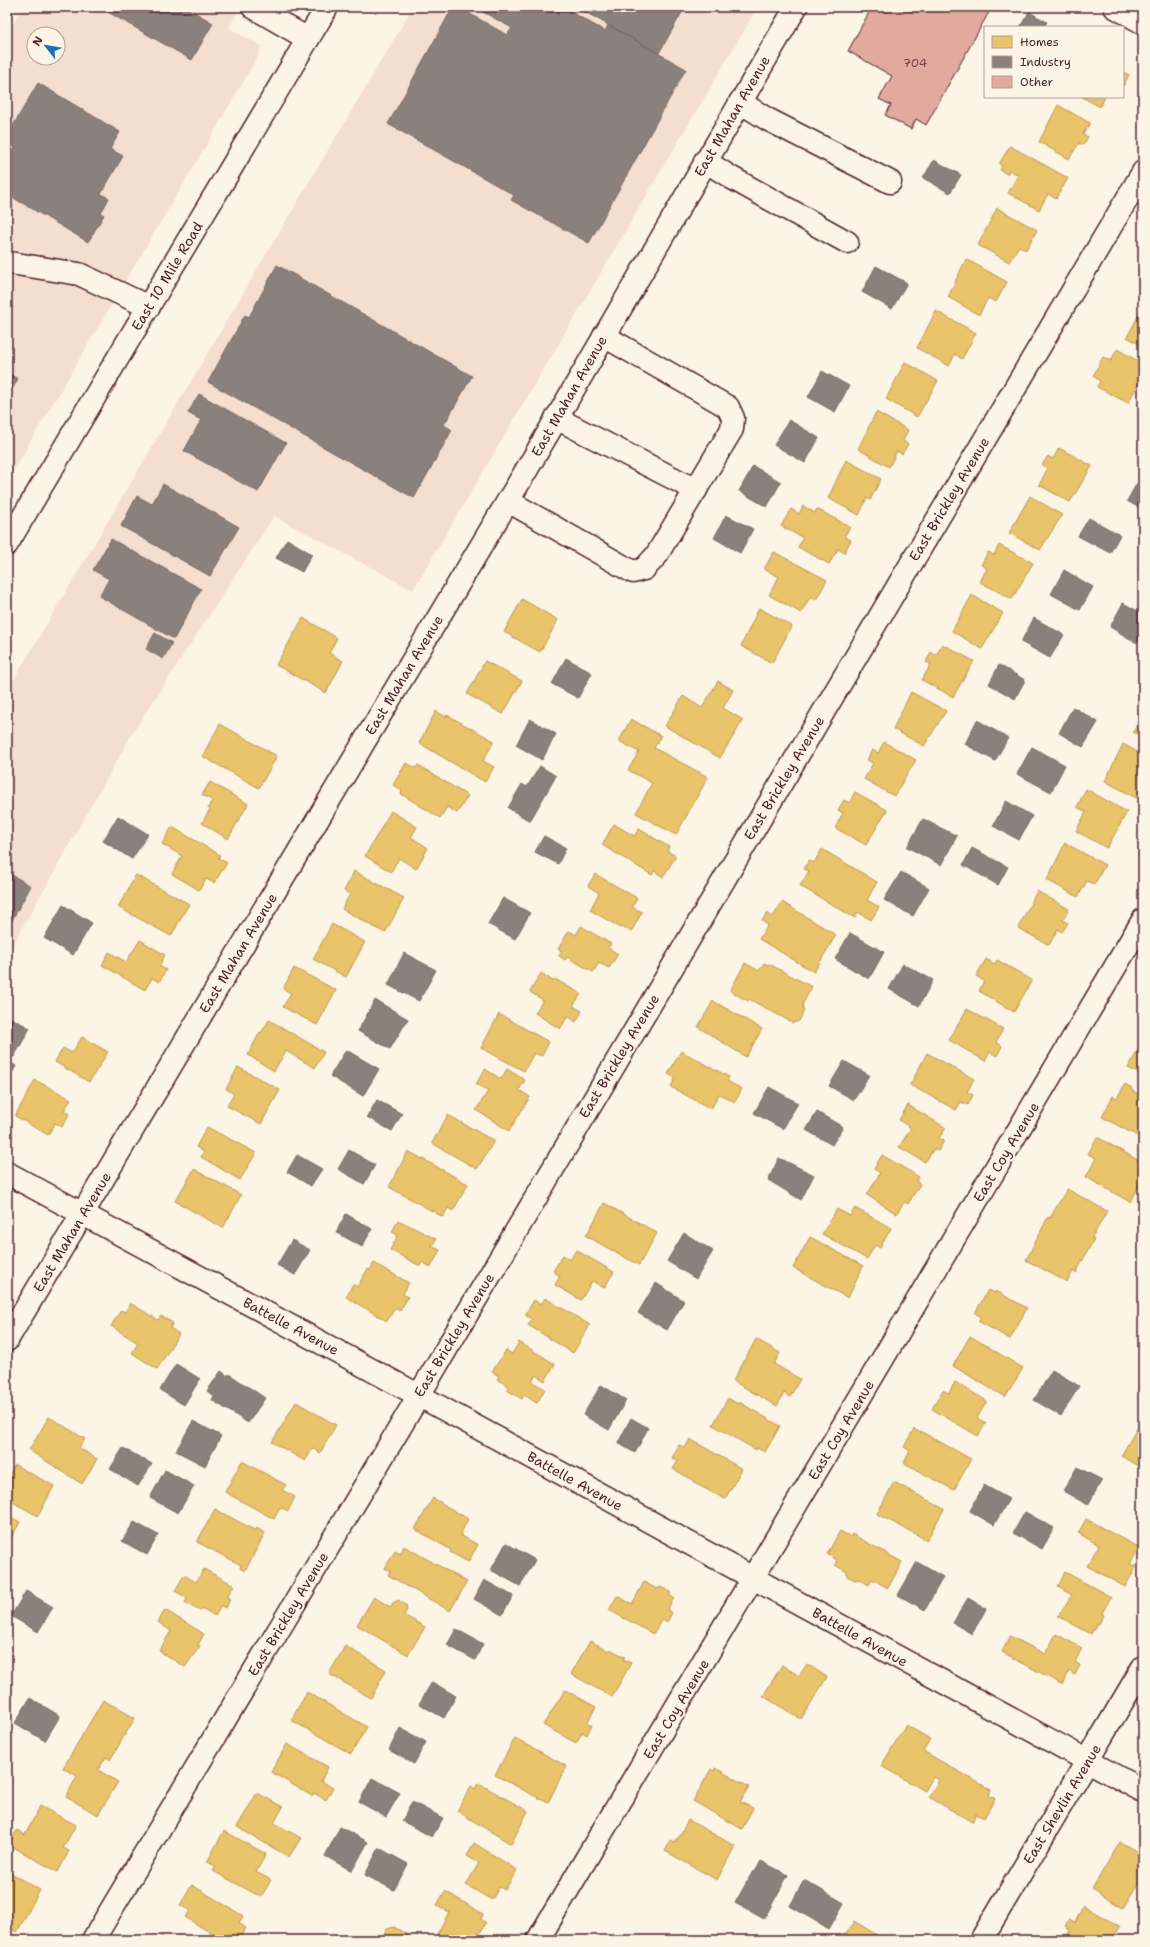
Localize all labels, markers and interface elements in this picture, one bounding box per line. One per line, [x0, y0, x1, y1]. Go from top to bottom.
north arrow [26, 26, 66, 66]
legend [984, 26, 1124, 98]
text: N [29, 33, 47, 49]
text: Homes [1020, 34, 1059, 50]
street label: East Mahan Avenue [690, 52, 774, 180]
text: Industry [1020, 54, 1071, 70]
house number: 704 [903, 55, 927, 71]
text: Other [1020, 74, 1054, 90]
street label: East 10 Mile Road [127, 218, 207, 334]
street label: East Mahan Avenue [527, 332, 611, 460]
street label: East Brickley Avenue [905, 434, 993, 564]
street label: East Mahan Avenue [361, 612, 447, 738]
street label: East Brickley Avenue [740, 713, 828, 843]
street label: East Mahan Avenue [195, 890, 281, 1016]
street label: East Brickley Avenue [575, 991, 663, 1121]
street label: East Coy Avenue [969, 1099, 1043, 1205]
street label: East Mahan Avenue [29, 1169, 115, 1295]
street label: East Brickley Avenue [410, 1270, 498, 1400]
street label: Battelle Avenue [240, 1293, 342, 1359]
street label: East Coy Avenue [804, 1377, 878, 1483]
street label: Battelle Avenue [524, 1447, 626, 1515]
street label: East Brickley Avenue [244, 1549, 332, 1679]
street label: Battelle Avenue [809, 1603, 911, 1671]
street label: East Coy Avenue [639, 1656, 713, 1762]
street label: East Shevlin Avenue [1019, 1741, 1105, 1867]

